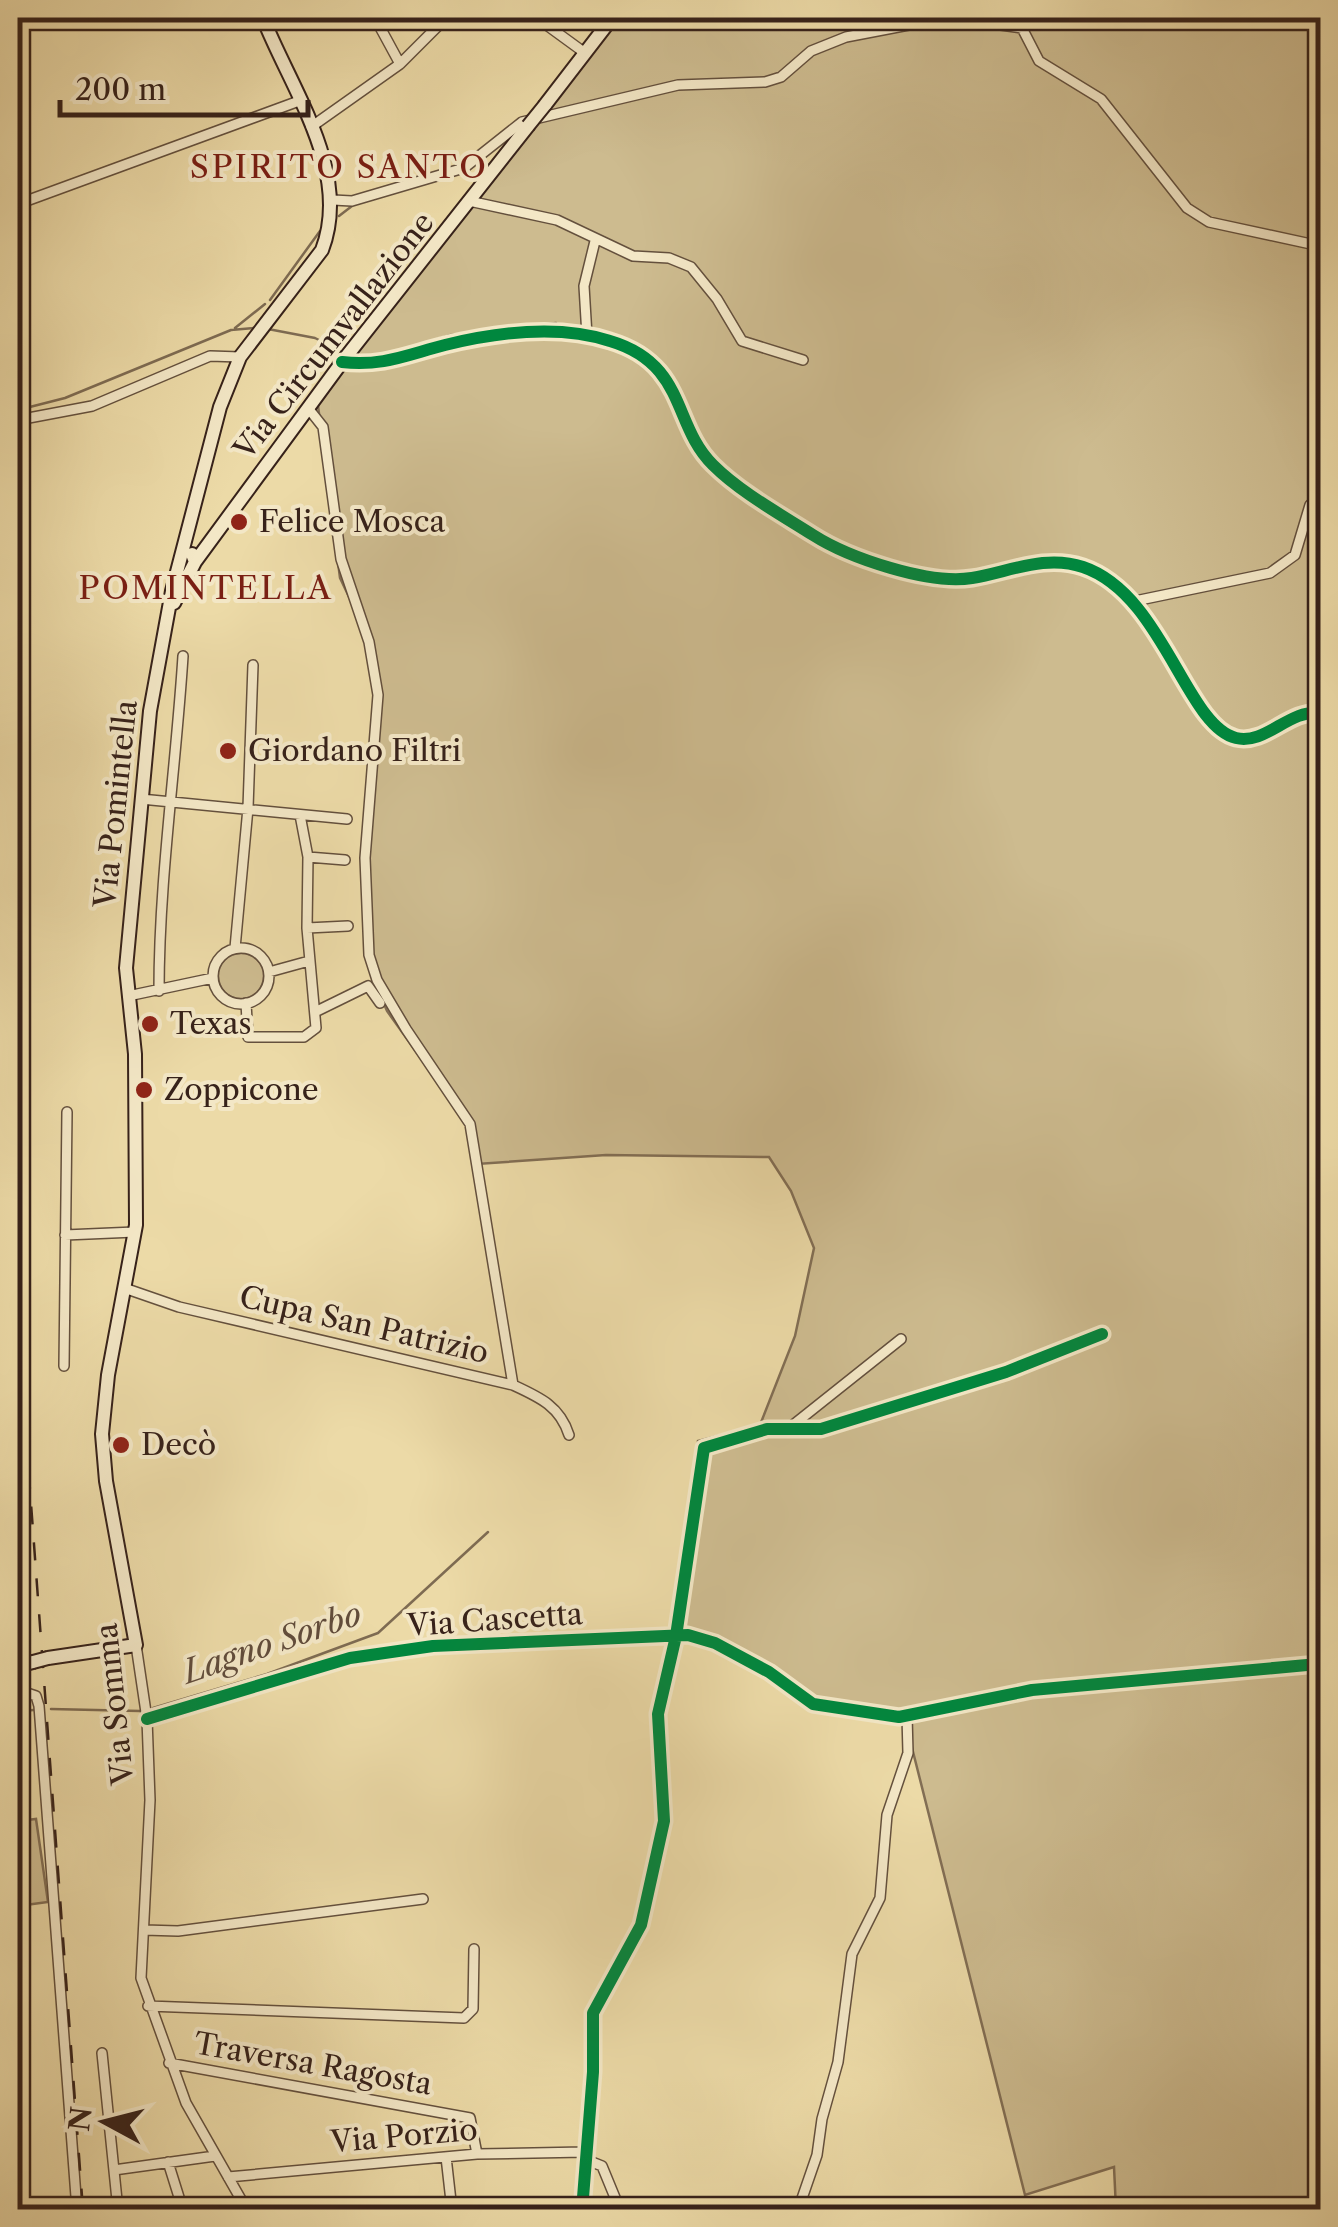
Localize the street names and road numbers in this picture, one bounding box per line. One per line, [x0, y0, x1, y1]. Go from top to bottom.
street label: Via Circumvallazione [225, 205, 442, 467]
street label: Via Pomintella [86, 698, 145, 911]
street label: Cupa San Patrizio [236, 1278, 492, 1371]
street label: Via Cascetta [405, 1595, 584, 1644]
street label: Via Somma [88, 1621, 141, 1788]
street label: Traversa Ragosta [191, 2024, 435, 2103]
street label: Via Porzio [328, 2111, 479, 2160]

